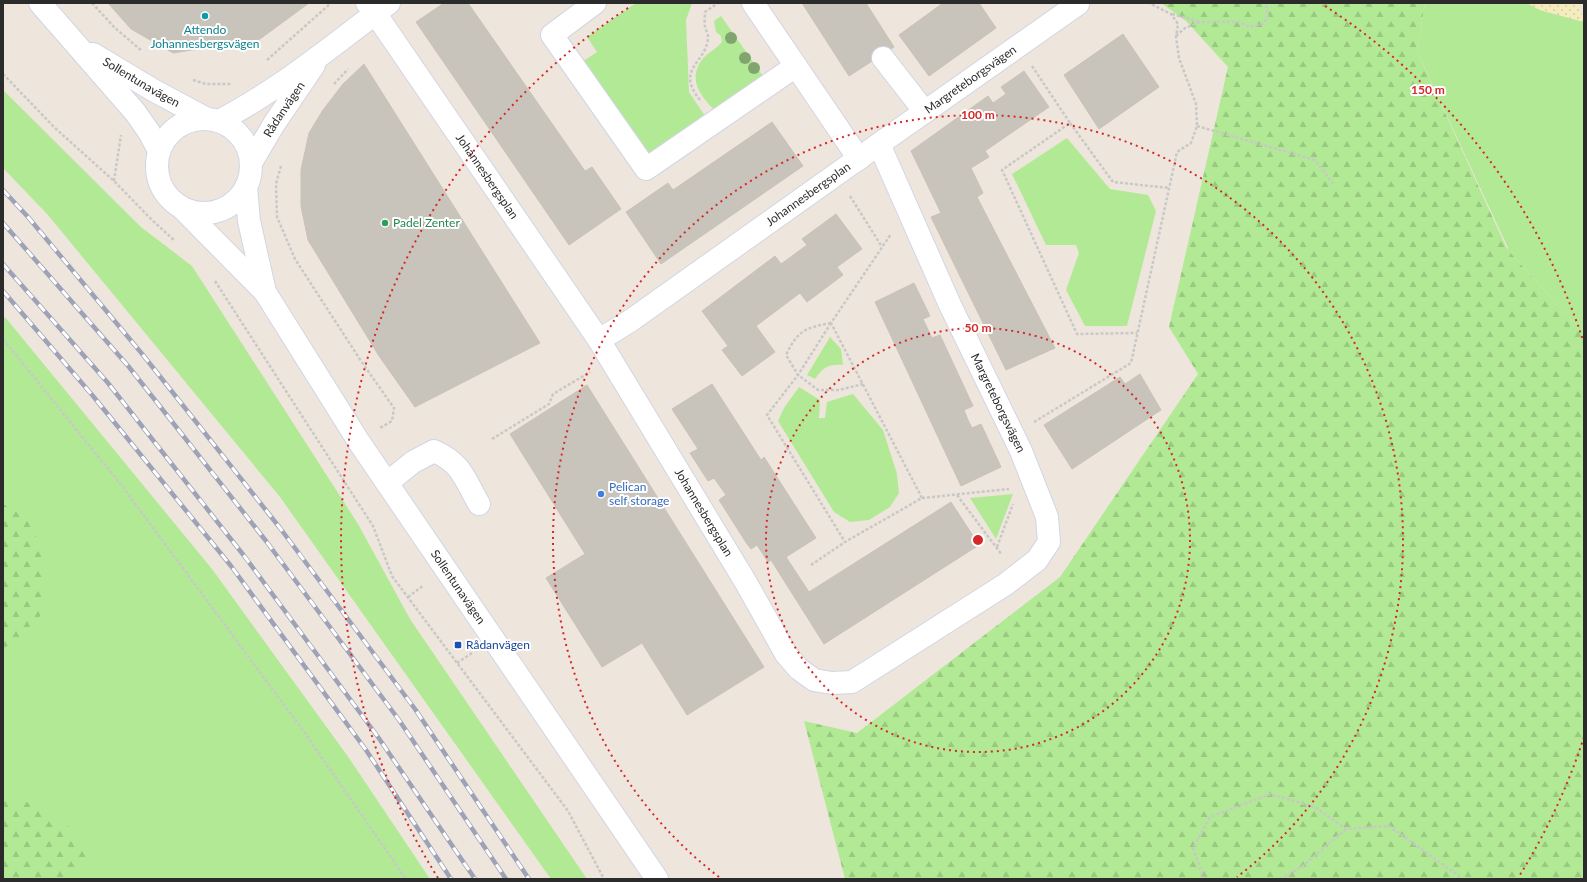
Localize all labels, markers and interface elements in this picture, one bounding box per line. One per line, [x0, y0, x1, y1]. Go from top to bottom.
marker: Attendo Johannesbergsvägen [200, 11, 210, 21]
place label: Attendo Johannesbergsvägen [150, 22, 260, 51]
street label: Margreteborgsvägen [921, 42, 1019, 117]
street label: Sollentunavägen [100, 54, 183, 110]
street label: Rådanvägen [260, 78, 308, 140]
text: 150 m [1411, 82, 1445, 97]
text: 100 m [961, 107, 995, 122]
street label: Johannesbergsplan [453, 131, 522, 222]
street label: Johannesbergsplan [763, 159, 853, 229]
place label: Padel Zenter [393, 215, 460, 230]
marker: Padel Zenter [380, 218, 390, 228]
text: 50 m [965, 320, 991, 335]
street label: Margreteborgsvägen [968, 351, 1029, 455]
street label: Johannesbergsplan [672, 466, 736, 559]
place label: Pelican self storage [609, 479, 669, 508]
marker: Pelican self storage [596, 489, 606, 499]
centre of rings [971, 533, 985, 547]
street label: Sollentunavägen [428, 547, 489, 627]
place label: Rådanvägen [466, 637, 530, 652]
marker: Rådanvägen [453, 640, 463, 650]

